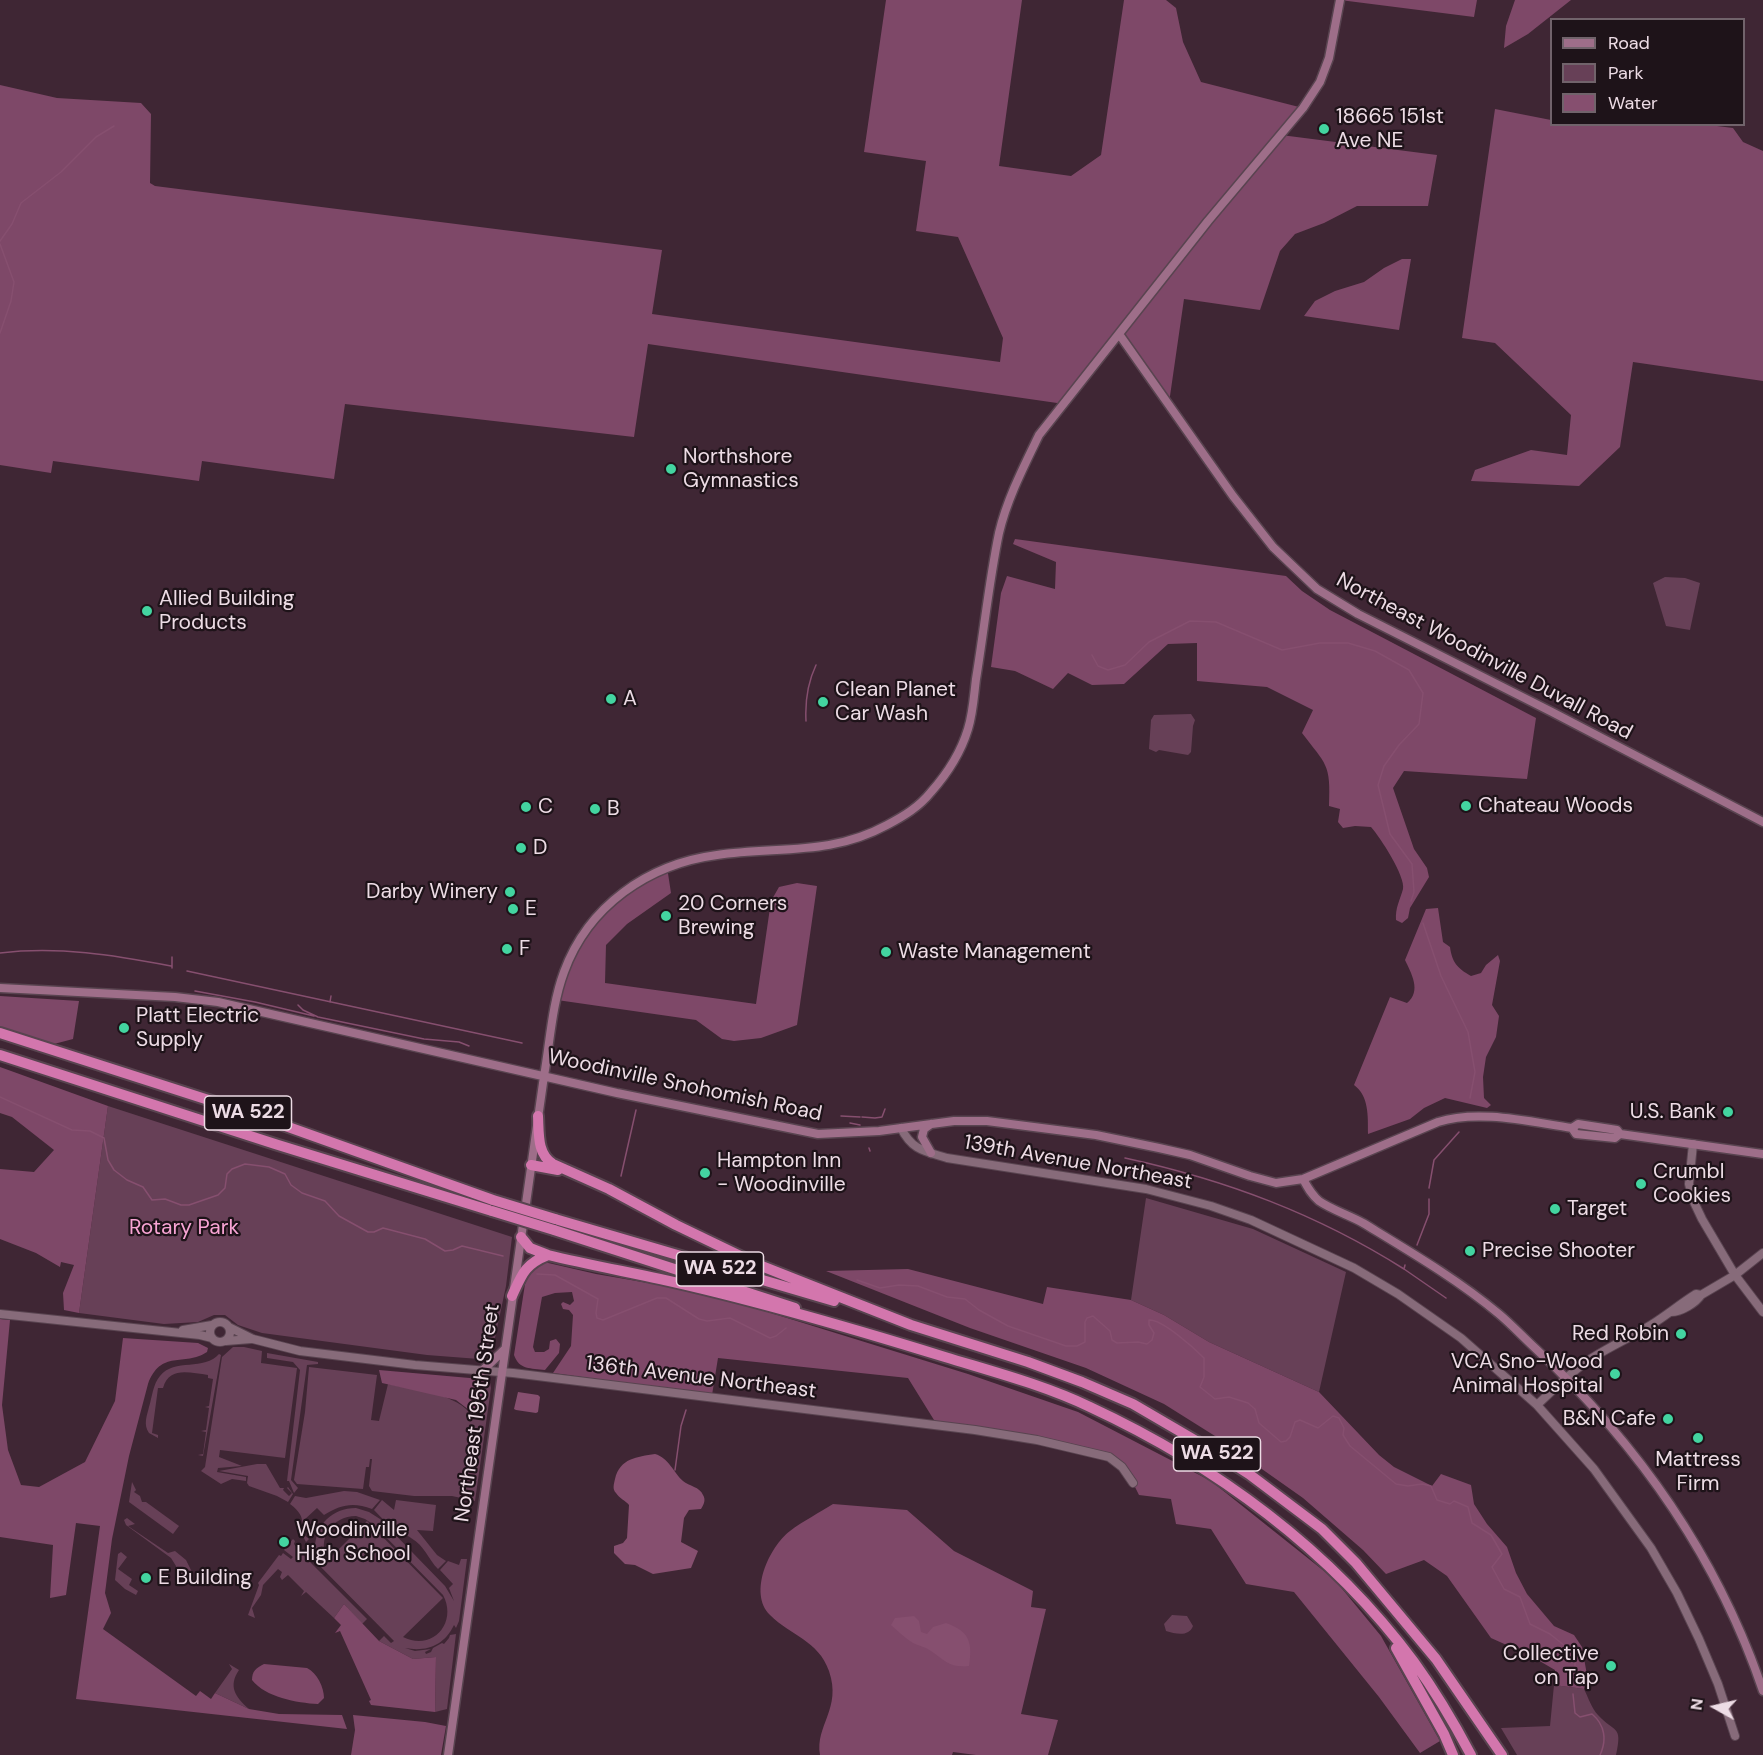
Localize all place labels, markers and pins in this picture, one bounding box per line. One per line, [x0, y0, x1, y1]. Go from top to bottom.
place label: 18665 151st Ave NE [1336, 104, 1444, 154]
marker: 18665 151st Ave NE [1317, 122, 1331, 136]
place label: Northshore Gymnastics [683, 444, 799, 494]
marker: Northshore Gymnastics [664, 462, 678, 476]
place label: Allied Building Products [159, 586, 294, 636]
marker: Allied Building Products [140, 604, 154, 618]
place label: Clean Planet Car Wash [835, 677, 956, 727]
place label: A [623, 686, 637, 712]
marker: A [604, 692, 618, 706]
marker: Clean Planet Car Wash [816, 695, 830, 709]
place label: Chateau Woods [1478, 793, 1633, 819]
place label: C [538, 794, 553, 820]
place label: B [607, 796, 620, 822]
marker: Chateau Woods [1459, 799, 1473, 813]
marker: C [519, 800, 533, 814]
marker: B [588, 802, 602, 816]
place label: D [533, 835, 547, 861]
marker: D [514, 841, 528, 855]
place label: Darby Winery [366, 879, 498, 905]
marker: Darby Winery [503, 885, 517, 899]
place label: 20 Corners Brewing [678, 891, 787, 941]
place label: E [525, 896, 537, 922]
marker: E [506, 902, 520, 916]
marker: 20 Corners Brewing [659, 909, 673, 923]
place label: F [519, 936, 530, 962]
place label: Waste Management [898, 939, 1091, 965]
marker: F [500, 942, 514, 956]
marker: Waste Management [879, 945, 893, 959]
place label: Platt Electric Supply [136, 1003, 259, 1053]
marker: Platt Electric Supply [117, 1021, 131, 1035]
place label: U.S. Bank [1630, 1099, 1716, 1125]
marker: U.S. Bank [1721, 1105, 1735, 1119]
place label: Hampton Inn - Woodinville [717, 1148, 846, 1198]
place label: Crumbl Cookies [1653, 1159, 1731, 1209]
marker: Hampton Inn - Woodinville [698, 1166, 712, 1180]
marker: Crumbl Cookies [1634, 1177, 1648, 1191]
place label: Target [1567, 1196, 1627, 1222]
marker: Target [1548, 1202, 1562, 1216]
place label: Precise Shooter [1482, 1238, 1635, 1264]
marker: Precise Shooter [1463, 1244, 1477, 1258]
place label: Red Robin [1572, 1321, 1669, 1347]
marker: Red Robin [1674, 1327, 1688, 1341]
place label: VCA Sno-Wood Animal Hospital [1451, 1349, 1603, 1399]
marker: VCA Sno-Wood Animal Hospital [1608, 1367, 1622, 1381]
place label: B&N Cafe [1563, 1406, 1656, 1432]
marker: B&N Cafe [1661, 1412, 1675, 1426]
marker: Mattress Firm [1691, 1431, 1705, 1445]
place label: Mattress Firm [1655, 1447, 1741, 1497]
place label: Woodinville High School [296, 1517, 411, 1567]
marker: Woodinville High School [277, 1535, 291, 1549]
place label: E Building [158, 1565, 252, 1591]
marker: E Building [139, 1571, 153, 1585]
place label: Collective on Tap [1503, 1641, 1599, 1691]
marker: Collective on Tap [1604, 1659, 1618, 1673]

